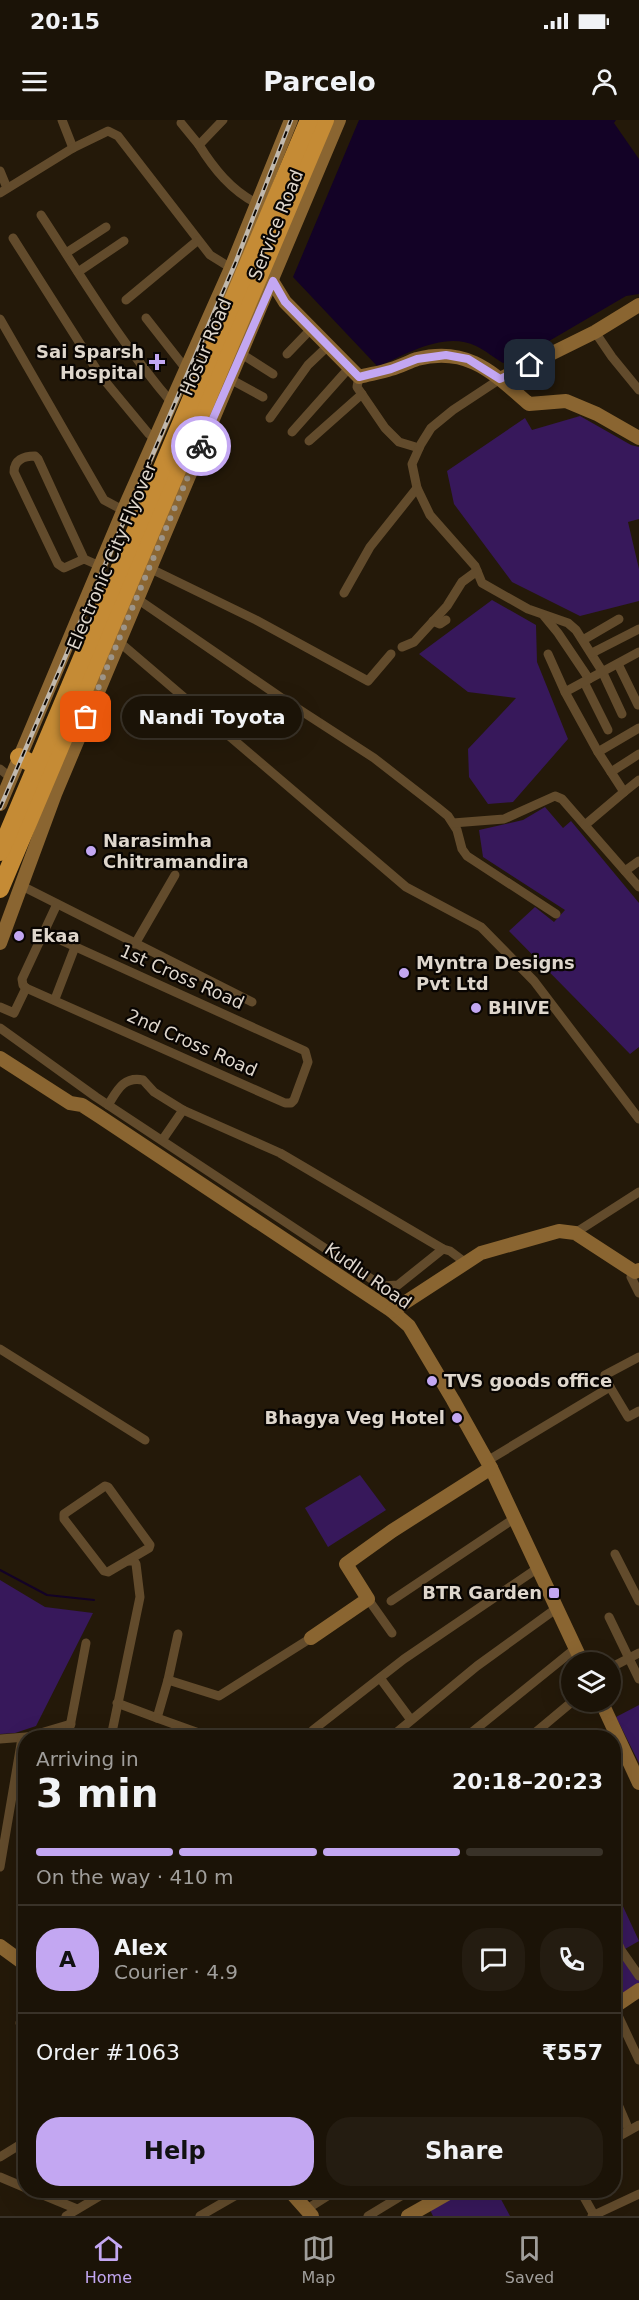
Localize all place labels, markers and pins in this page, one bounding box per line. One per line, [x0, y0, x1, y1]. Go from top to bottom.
pin [504, 339, 555, 390]
place label: Sai Sparsh Hospital [36, 341, 144, 383]
marker: Sai Sparsh Hospital [148, 353, 166, 371]
pin [60, 691, 111, 742]
callout: Nandi Toyota [122, 696, 302, 738]
place label: Narasimha Chitramandira [103, 830, 249, 872]
marker: Narasimha Chitramandira [84, 844, 98, 858]
place label: Ekaa [31, 925, 80, 946]
marker: Ekaa [12, 929, 26, 943]
place label: Myntra Designs Pvt Ltd [416, 952, 575, 994]
marker: Myntra Designs Pvt Ltd [397, 966, 411, 980]
place label: BHIVE [488, 997, 550, 1018]
marker: BHIVE [469, 1001, 483, 1015]
place label: TVS goods office [444, 1370, 612, 1391]
marker: TVS goods office [425, 1374, 439, 1388]
place label: Bhagya Veg Hotel [265, 1407, 445, 1428]
marker: Bhagya Veg Hotel [450, 1411, 464, 1425]
place label: BTR Garden [422, 1582, 542, 1603]
marker: BTR Garden [547, 1586, 561, 1600]

